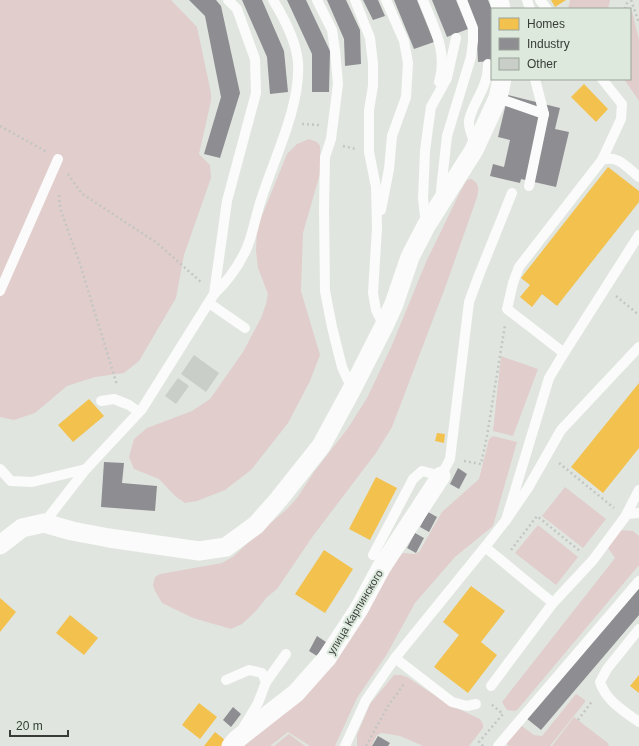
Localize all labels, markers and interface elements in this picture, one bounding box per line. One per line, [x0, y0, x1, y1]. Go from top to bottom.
legend [491, 8, 631, 80]
text: Homes [527, 17, 565, 31]
text: Industry [527, 37, 570, 51]
text: Other [527, 57, 557, 71]
street label: улица Карпинского [325, 568, 385, 656]
scale bar [10, 712, 68, 738]
text: 20 m [16, 719, 43, 733]

